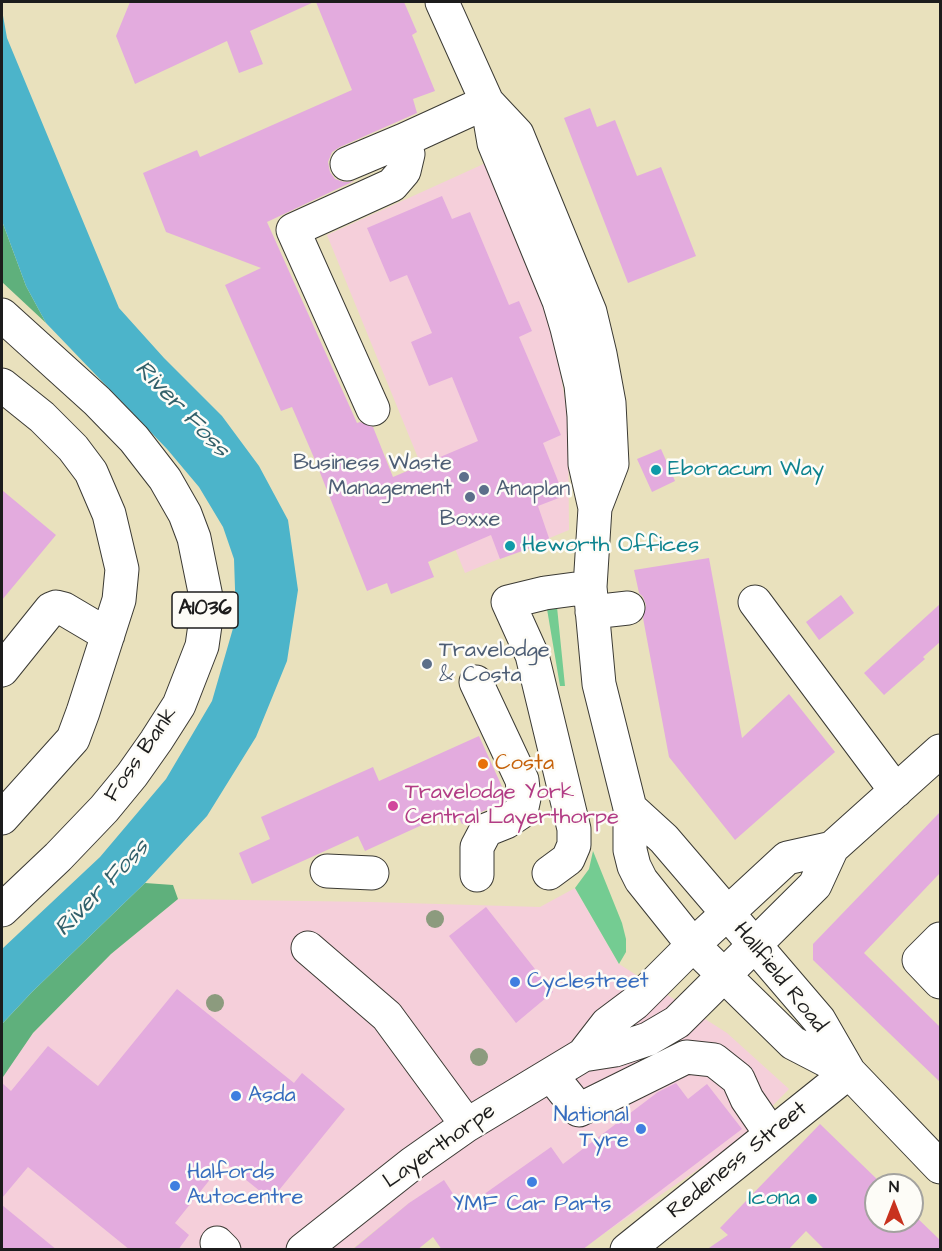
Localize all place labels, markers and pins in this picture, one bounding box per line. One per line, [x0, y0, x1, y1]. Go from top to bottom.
place label: Business Waste Management [293, 451, 452, 502]
place label: Eboracum Way [668, 457, 824, 483]
marker: Eboracum Way [649, 463, 663, 477]
marker: Business Waste Management [457, 470, 471, 484]
place label: Anaplan [496, 477, 570, 503]
marker: Anaplan [477, 483, 491, 497]
marker: Boxxe [463, 490, 477, 504]
place label: Boxxe [440, 507, 500, 533]
place label: Heworth Offices [522, 533, 699, 559]
marker: Heworth Offices [503, 539, 517, 553]
place label: Travelodge & Costa [439, 638, 550, 690]
marker: Travelodge & Costa [420, 657, 434, 671]
place label: Costa [495, 751, 554, 777]
marker: Costa [476, 757, 490, 771]
place label: Travelodge York Central Layerthorpe [405, 780, 619, 831]
marker: Travelodge York Central Layerthorpe [386, 799, 400, 813]
place label: Cyclestreet [527, 969, 649, 995]
marker: Cyclestreet [508, 975, 522, 989]
place label: Asda [248, 1083, 296, 1109]
marker: Asda [229, 1089, 243, 1103]
place label: National Tyre [554, 1103, 629, 1154]
marker: National Tyre [634, 1122, 648, 1136]
place label: Halfords Autocentre [187, 1160, 303, 1212]
marker: YMF Car Parts [525, 1175, 539, 1189]
marker: Halfords Autocentre [168, 1179, 182, 1193]
place label: Icona [748, 1186, 800, 1212]
place label: YMF Car Parts [452, 1192, 612, 1218]
marker: Icona [805, 1192, 819, 1206]

